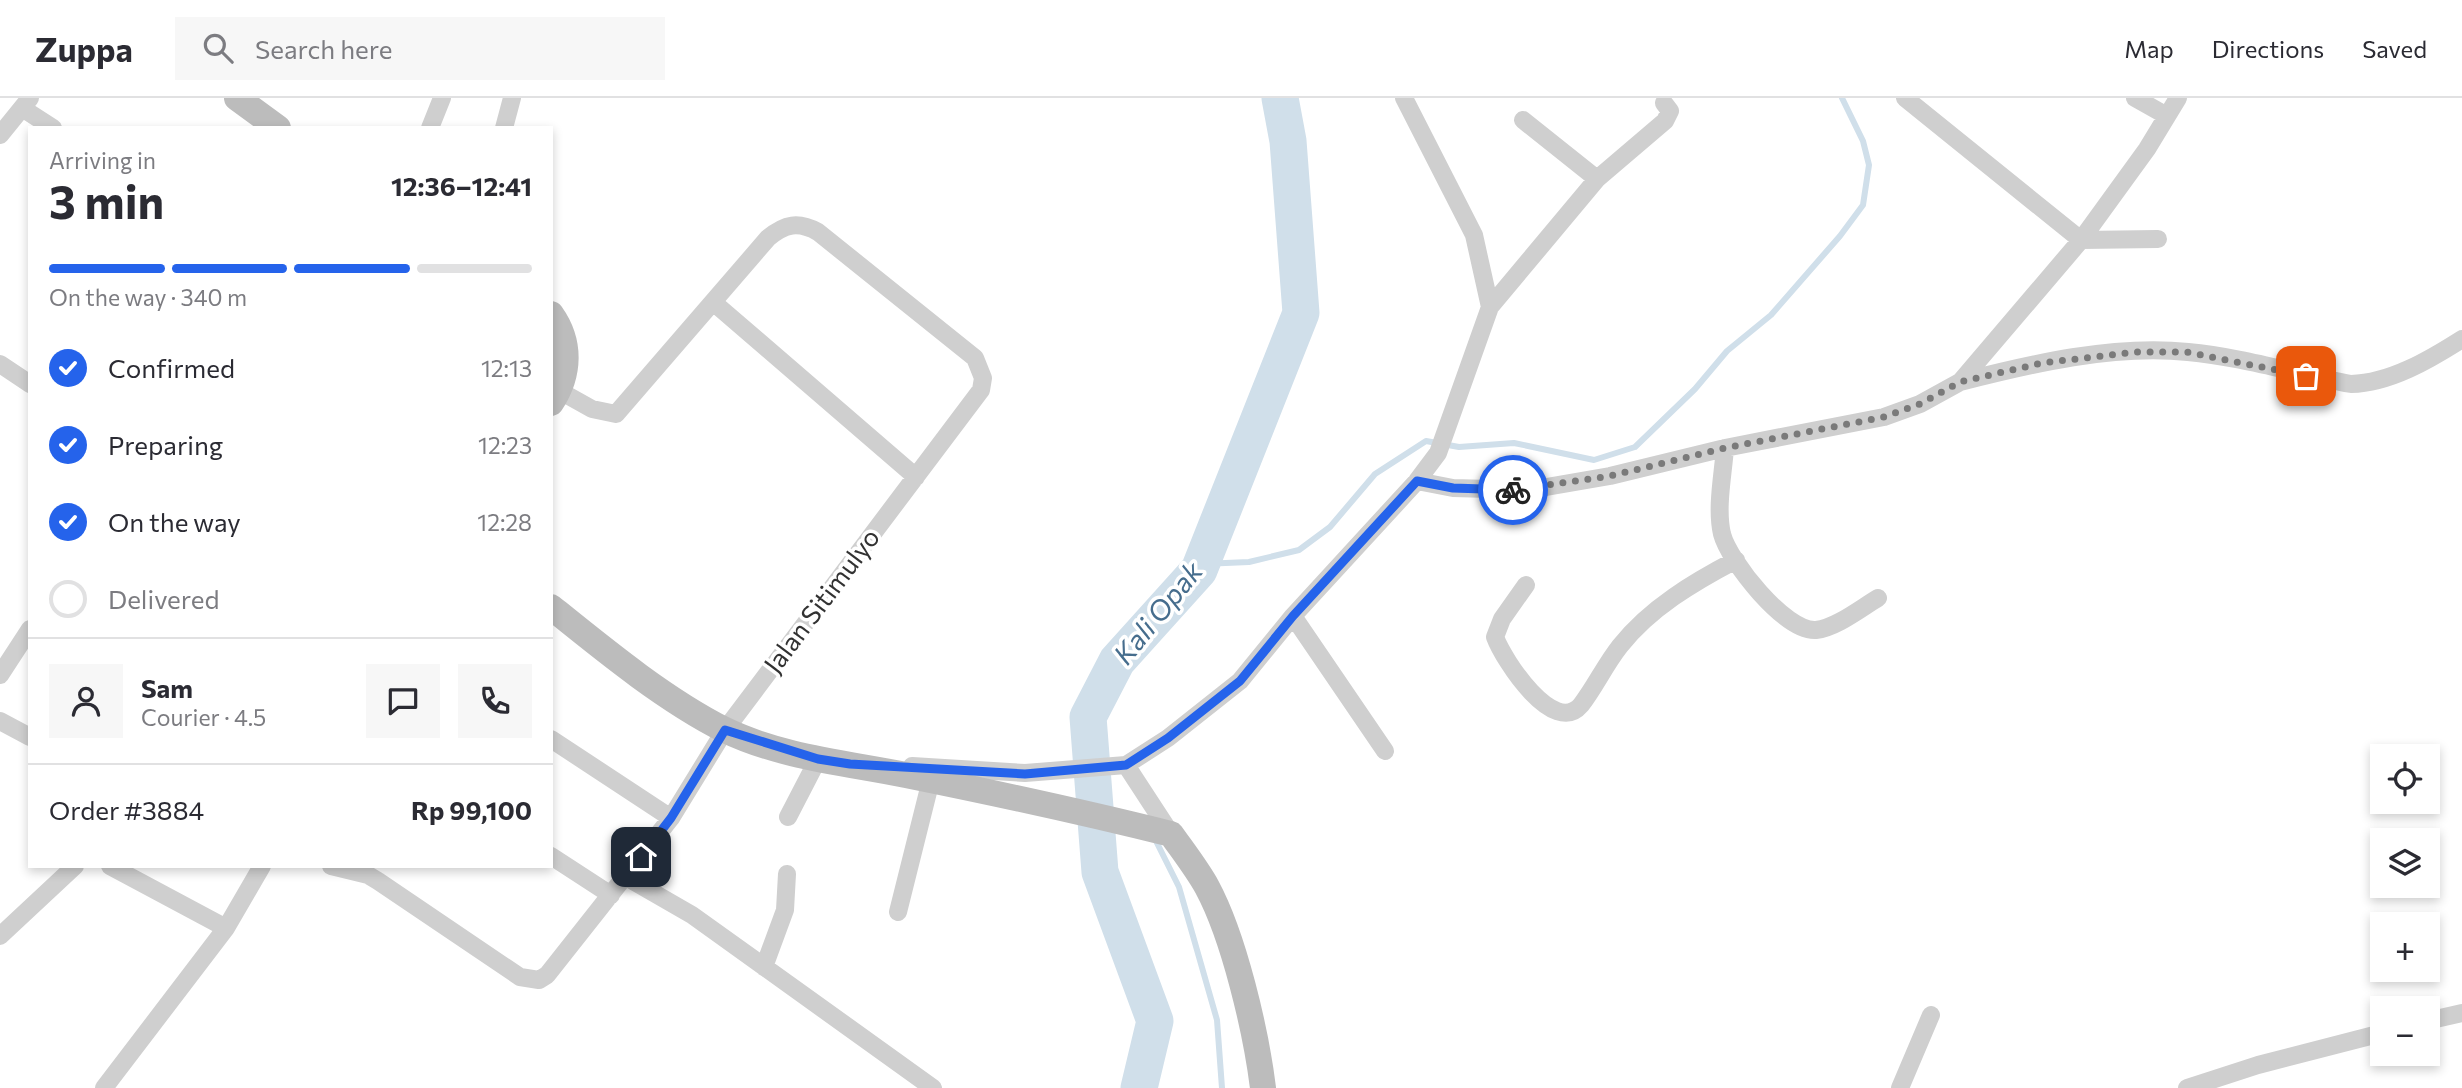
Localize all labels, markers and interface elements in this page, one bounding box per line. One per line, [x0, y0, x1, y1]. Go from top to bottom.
search box [175, 17, 665, 80]
text: Zuppa [35, 28, 133, 69]
icon: search [199, 29, 237, 67]
text: Search here [255, 33, 392, 64]
text: Map [2124, 34, 2174, 63]
text: Directions [2212, 34, 2324, 63]
text: Saved [2362, 34, 2427, 63]
text: Arriving in [49, 146, 156, 174]
text: 12:36–12:41 [391, 170, 532, 201]
text: 3 min [49, 172, 164, 228]
text: On the way · 340 m [49, 283, 247, 311]
pin [2276, 346, 2336, 406]
icon: check [49, 349, 87, 387]
text: Confirmed [108, 352, 235, 383]
text: 12:13 [481, 354, 532, 382]
icon: bag [2287, 357, 2325, 395]
icon: check [49, 426, 87, 464]
text: Preparing [108, 429, 223, 460]
text: 12:23 [478, 431, 532, 459]
courier [1478, 455, 1548, 525]
icon: bike [1494, 471, 1532, 509]
icon: check [49, 503, 87, 541]
text: On the way [108, 506, 241, 537]
text: 12:28 [477, 508, 532, 536]
street label: Jalan Sitimulyo [756, 522, 885, 678]
water label: Kali Opak [1106, 553, 1209, 671]
text: Delivered [108, 583, 219, 614]
button: person [49, 664, 123, 738]
button: chat [366, 664, 440, 738]
button: phone [458, 664, 532, 738]
text: Sam [141, 672, 193, 703]
text: Courier · 4.5 [141, 703, 266, 731]
map controls [2370, 744, 2440, 1066]
button: locate [2370, 744, 2440, 814]
text: Order #3884 [49, 794, 204, 825]
text: Rp 99,100 [411, 794, 532, 825]
pin [611, 827, 671, 887]
button: layers [2370, 828, 2440, 898]
icon: home [622, 838, 660, 876]
button: + [2370, 912, 2440, 982]
button: − [2370, 996, 2440, 1066]

